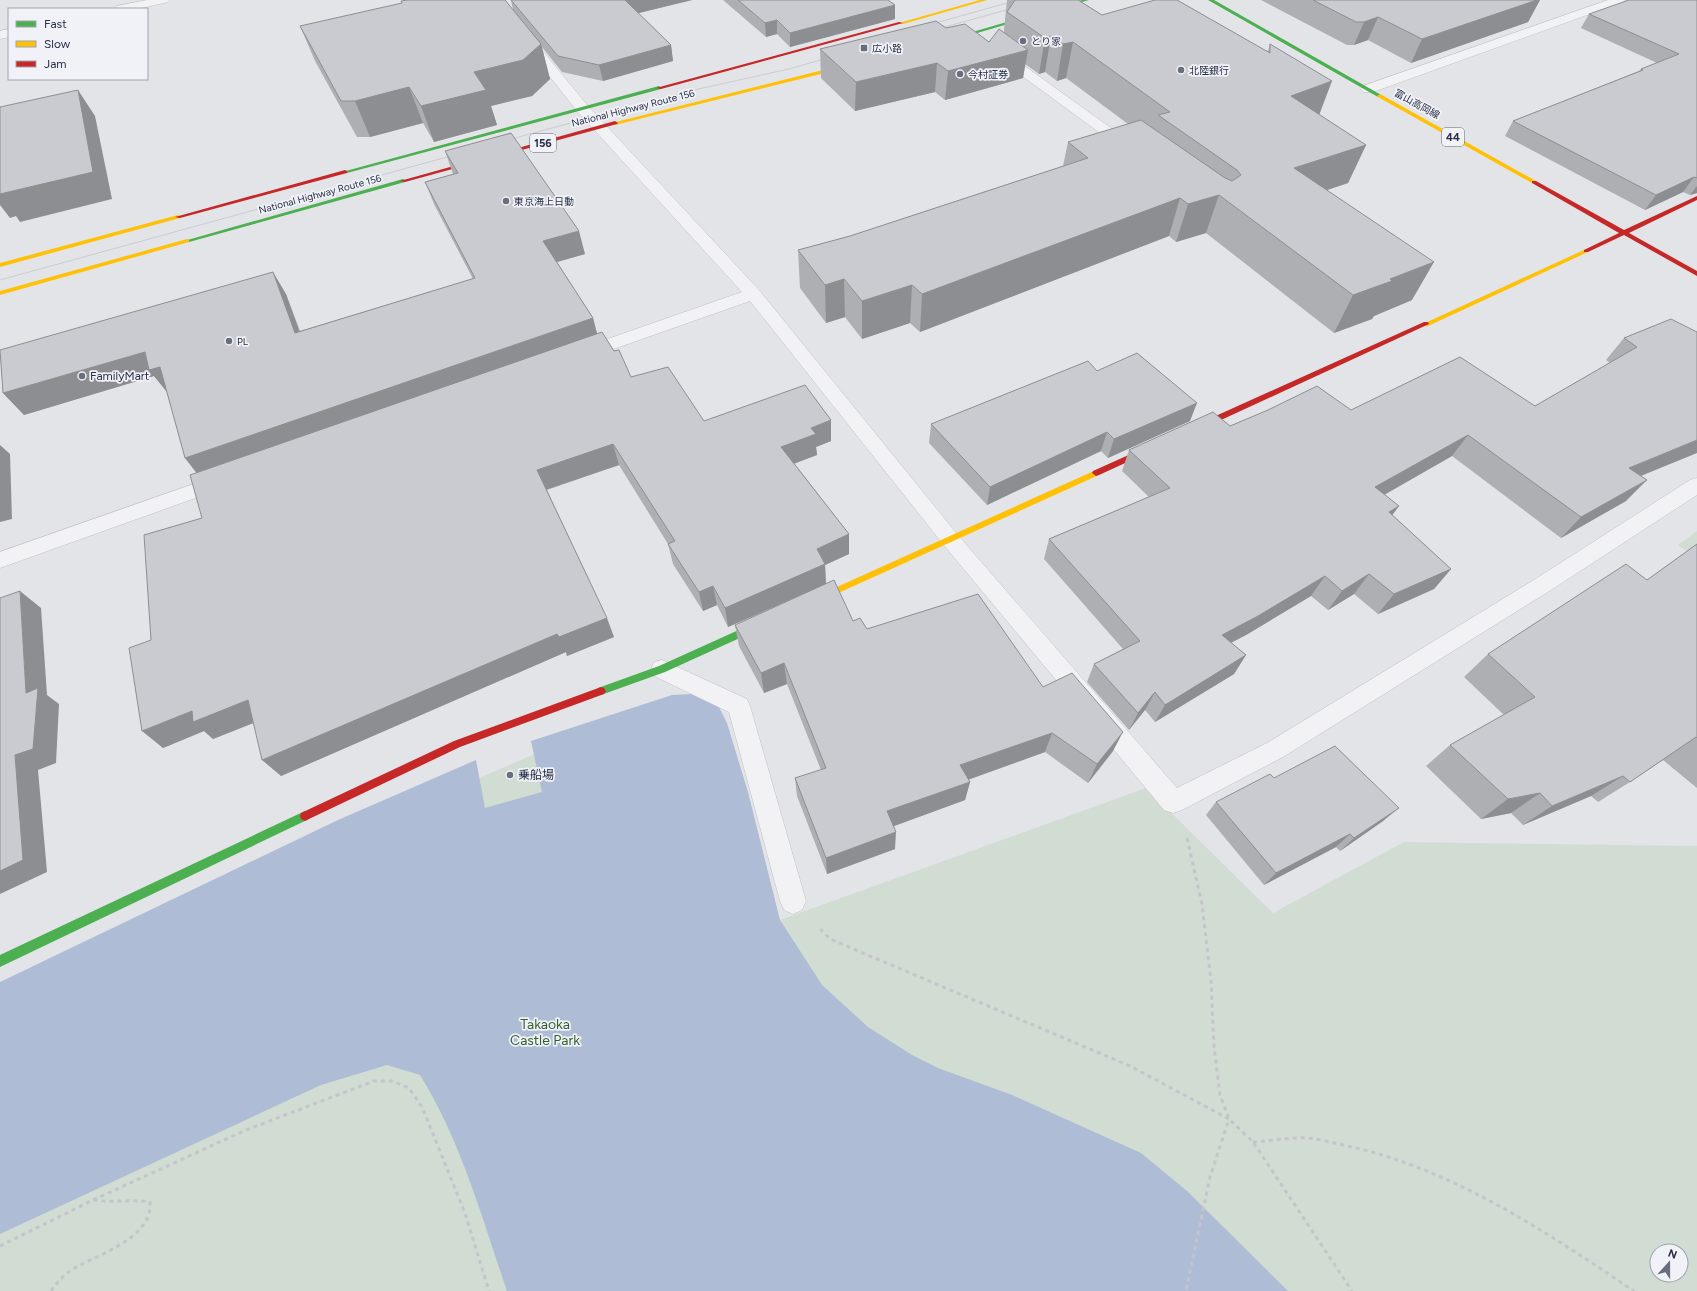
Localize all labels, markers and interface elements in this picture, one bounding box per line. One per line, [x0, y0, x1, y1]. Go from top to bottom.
legend [8, 8, 148, 80]
text: Fast [44, 17, 67, 31]
place label: とり家 [1031, 35, 1061, 48]
marker: とり家 [1018, 36, 1028, 46]
text: Slow [44, 37, 71, 51]
place label: 広小路 [872, 42, 902, 55]
marker: 広小路 [859, 43, 869, 53]
text: Jam [44, 57, 67, 71]
place label: 北陸銀行 [1189, 64, 1229, 77]
marker: 北陸銀行 [1176, 65, 1186, 75]
place label: 今村証券 [968, 68, 1008, 81]
marker: 今村証券 [955, 69, 965, 79]
street label: National Highway Route 156 [570, 86, 696, 130]
street label: 富山高岡線 [1392, 86, 1442, 122]
road number: 44 [1442, 128, 1464, 146]
road number: 156 [530, 134, 556, 152]
street label: National Highway Route 156 [257, 171, 383, 217]
place label: 東京海上日動 [514, 195, 574, 208]
marker: 東京海上日動 [501, 196, 511, 206]
place label: PL [237, 335, 249, 348]
marker: PL [224, 336, 234, 346]
place label: FamilyMart [90, 369, 150, 383]
marker: FamilyMart [77, 371, 87, 381]
place label: 乗船場 [518, 768, 554, 782]
marker: 乗船場 [505, 770, 515, 780]
park label: Takaoka Castle Park [510, 1016, 580, 1049]
north arrow [1649, 1243, 1689, 1283]
text: N [1666, 1247, 1679, 1262]

